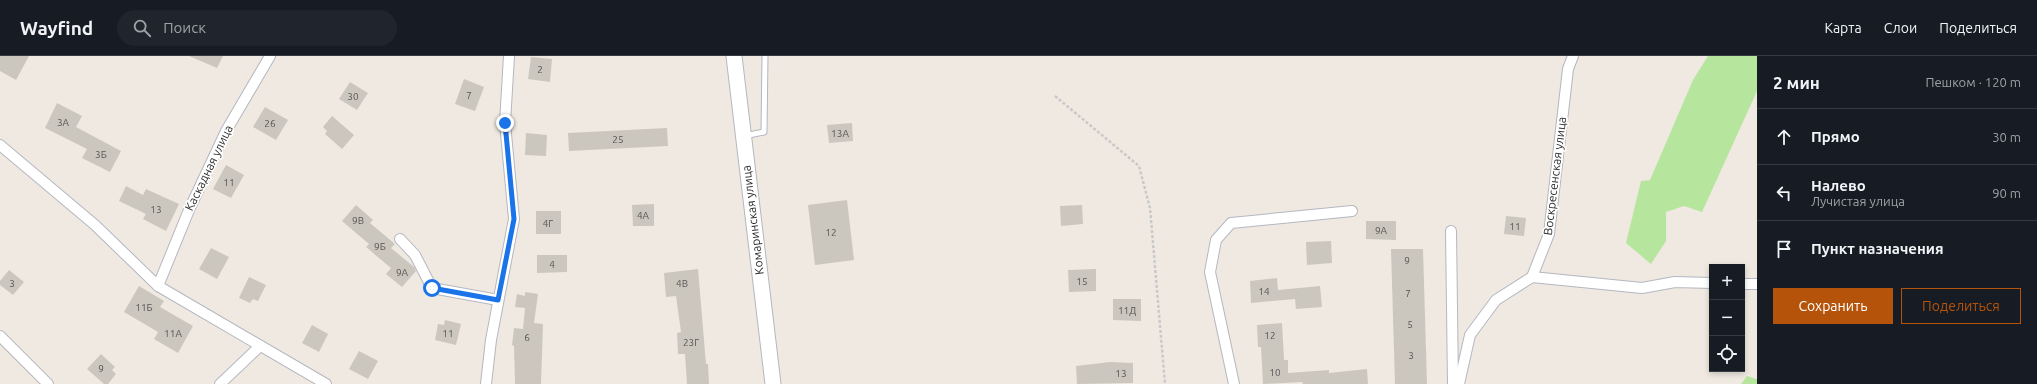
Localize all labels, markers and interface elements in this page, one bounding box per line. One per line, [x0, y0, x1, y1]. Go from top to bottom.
search box [117, 10, 397, 46]
text: Wayfind [20, 17, 93, 39]
icon: search [131, 17, 153, 39]
text: Поиск [163, 19, 206, 36]
text: Карта [1824, 20, 1862, 36]
text: Слои [1884, 20, 1917, 36]
text: Поделиться [1939, 20, 2017, 36]
house number: 2 [537, 64, 543, 75]
text: 2 мин [1773, 73, 1820, 92]
text: Пешком · 120 m [1925, 75, 2021, 89]
house number: 7 [466, 90, 472, 101]
house number: 30 [347, 91, 359, 102]
route end [496, 114, 514, 132]
street label: Воскресенская улица [1541, 116, 1568, 236]
house number: 3А [57, 117, 70, 128]
house number: 26 [264, 118, 276, 129]
street label: Каскадная улица [182, 123, 235, 213]
icon: ahead [1773, 126, 1795, 148]
house number: 13А [831, 128, 849, 139]
text: Прямо [1811, 128, 1860, 145]
text: 30 m [1992, 130, 2021, 144]
house number: 25 [612, 134, 624, 145]
house number: 3Б [95, 149, 107, 160]
street label: Комаринская улица [739, 165, 766, 276]
house number: 11 [223, 177, 235, 188]
text: Налево [1811, 177, 1866, 194]
icon: left [1773, 182, 1795, 204]
text: 90 m [1992, 186, 2021, 200]
text: Лучистая улица [1811, 194, 1905, 208]
house number: 13 [150, 204, 162, 215]
house number: 4А [637, 210, 650, 221]
house number: 9В [352, 215, 364, 226]
house number: 4Г [543, 218, 553, 229]
house number: 11 [1509, 221, 1521, 232]
house number: 9А [1375, 225, 1388, 236]
house number: 12 [825, 227, 837, 238]
icon: arrive [1773, 238, 1795, 260]
text: Пункт назначения [1811, 240, 1944, 257]
house number: 9Б [374, 241, 386, 252]
house number: 9 [1404, 255, 1410, 266]
house number: 4 [549, 259, 555, 270]
map controls [1709, 264, 1745, 372]
button: + [1709, 264, 1745, 300]
house number: 9А [396, 267, 409, 278]
house number: 15 [1076, 276, 1088, 287]
house number: 3 [9, 278, 15, 289]
house number: 4В [676, 278, 688, 289]
route start [423, 279, 441, 297]
house number: 14 [1258, 286, 1270, 297]
house number: 7 [1405, 288, 1411, 299]
button: Сохранить [1773, 288, 1893, 324]
button: Поделиться [1901, 288, 2021, 324]
button: − [1709, 300, 1745, 336]
house number: 11Б [135, 302, 153, 313]
house number: 11Д [1118, 305, 1136, 316]
house number: 5 [1407, 319, 1413, 330]
house number: 11А [164, 328, 182, 339]
house number: 11 [442, 328, 454, 339]
house number: 12 [1264, 330, 1276, 341]
house number: 6 [524, 332, 530, 343]
button: locate [1709, 336, 1745, 372]
house number: 23Г [683, 337, 699, 348]
house number: 3 [1408, 350, 1414, 361]
house number: 9 [98, 363, 104, 374]
house number: 10 [1269, 367, 1281, 378]
house number: 13 [1115, 368, 1127, 379]

